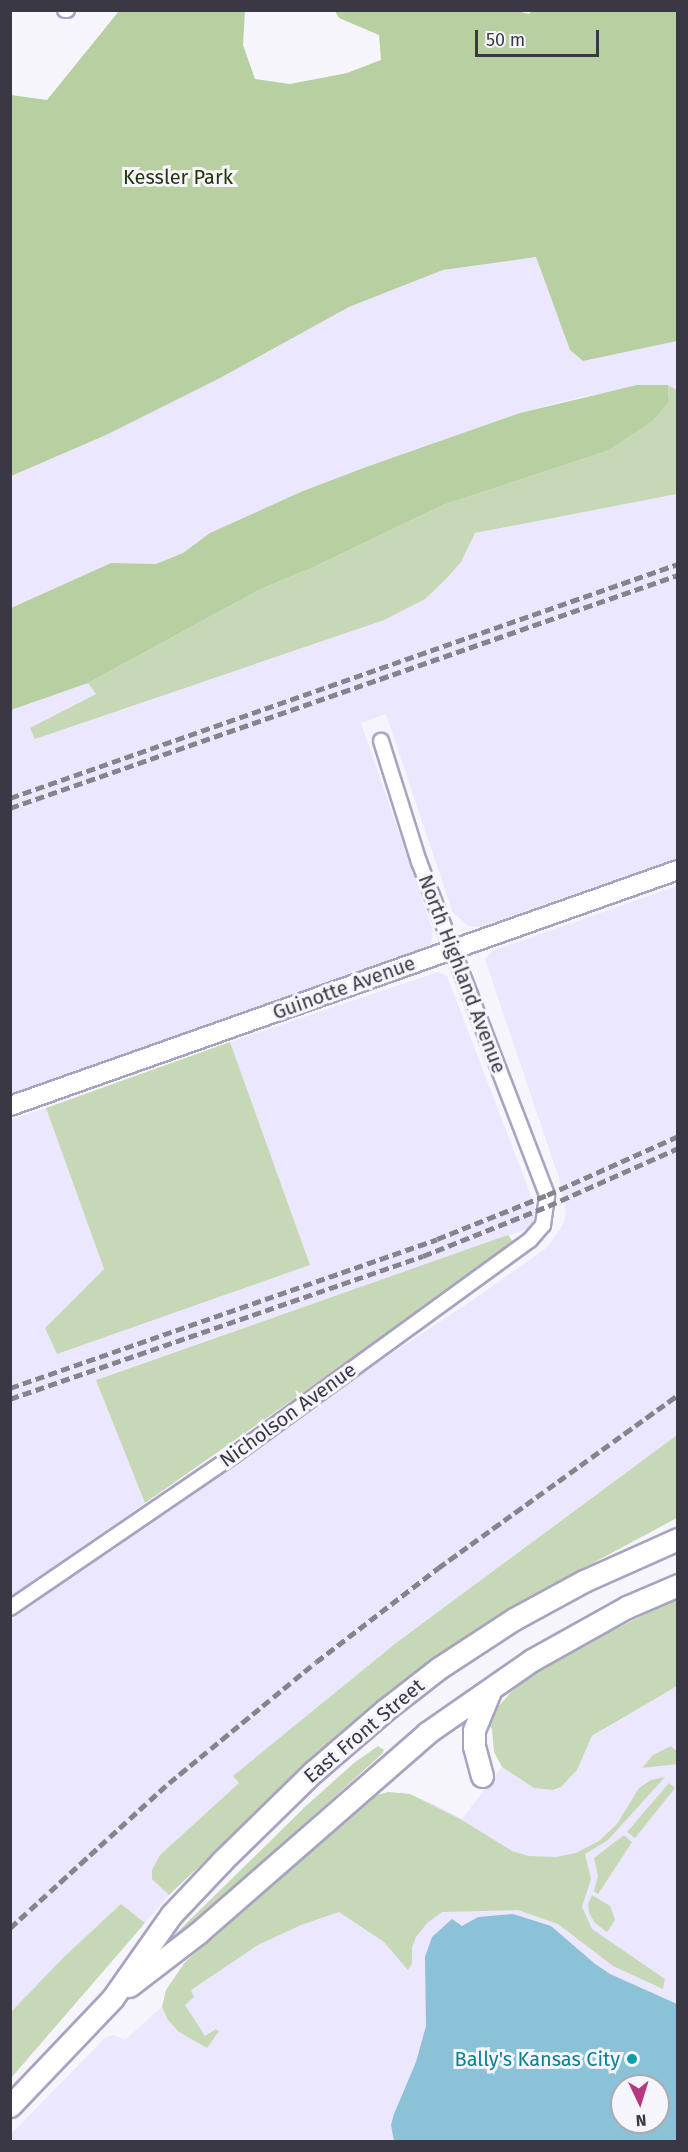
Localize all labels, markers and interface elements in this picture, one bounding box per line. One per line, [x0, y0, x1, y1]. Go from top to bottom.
scale bar [478, 18, 602, 56]
text: 50 m [486, 29, 525, 51]
park label: Kessler Park [123, 165, 233, 189]
street label: North Highland Avenue [413, 871, 511, 1077]
street label: Guinotte Avenue [269, 951, 419, 1025]
street label: Nicholson Avenue [215, 1358, 361, 1472]
street label: East Front Street [299, 1674, 429, 1788]
place label: Bally's Kansas City [454, 2047, 620, 2071]
marker: Bally's Kansas City [625, 2052, 639, 2066]
north arrow [610, 2074, 670, 2134]
text: N [635, 2111, 647, 2130]

